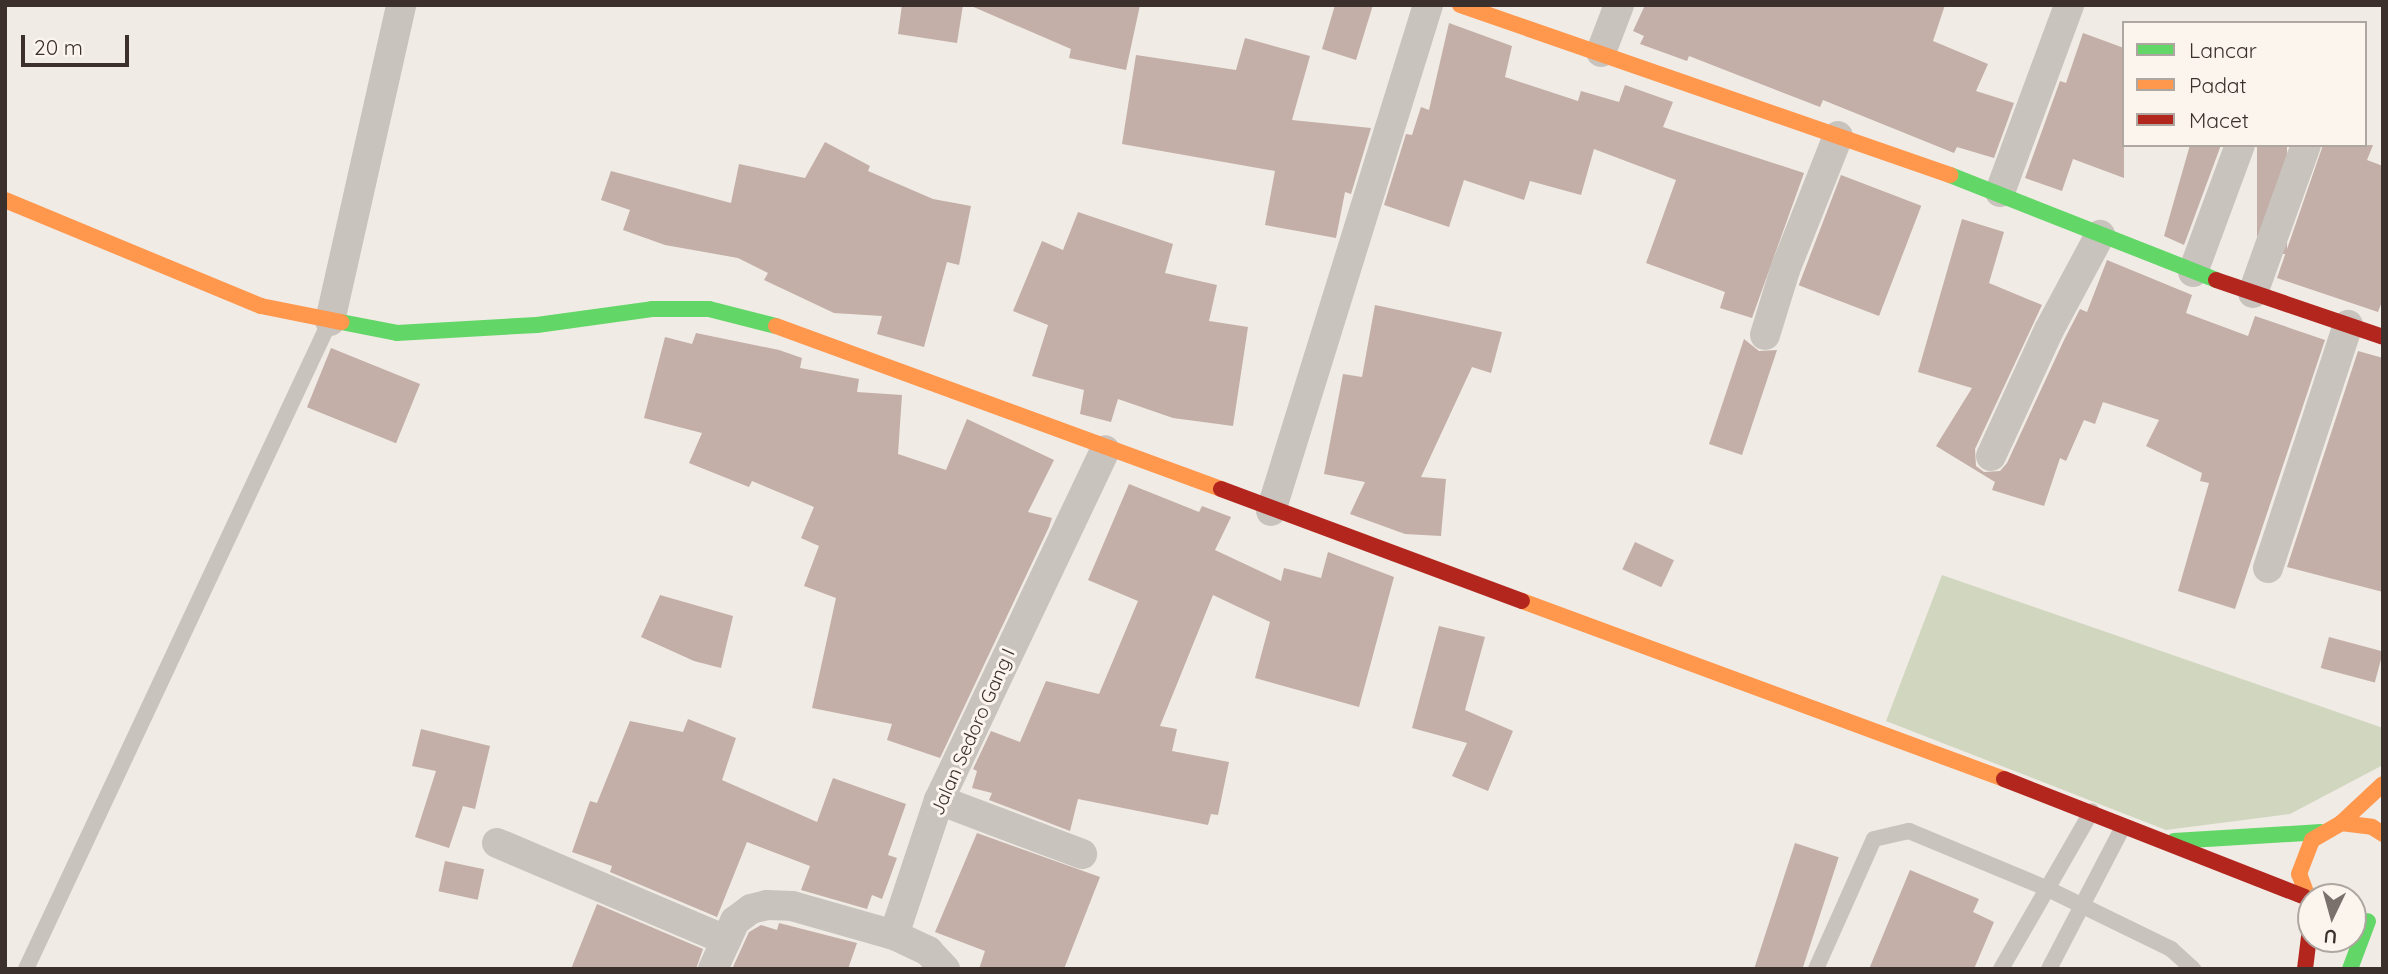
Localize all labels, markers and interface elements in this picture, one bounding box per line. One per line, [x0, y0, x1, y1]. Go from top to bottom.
scale bar [24, 21, 133, 65]
legend [2122, 21, 2367, 147]
text: 20 m [34, 34, 83, 60]
text: Lancar [2189, 37, 2257, 63]
text: Padat [2189, 72, 2247, 98]
text: Macet [2189, 107, 2249, 133]
street label: Jalan Sedoro Gang I [926, 645, 1020, 819]
north arrow [2297, 883, 2367, 953]
text: U [2323, 924, 2338, 949]

